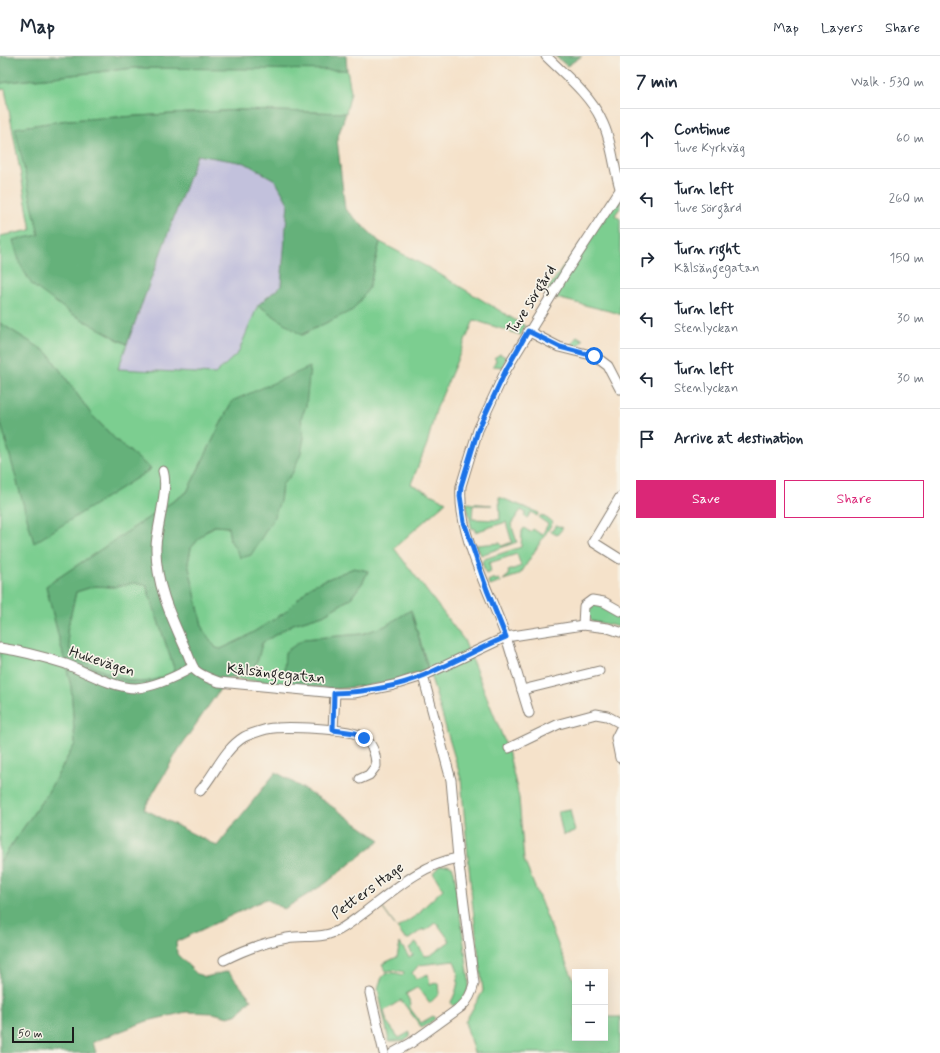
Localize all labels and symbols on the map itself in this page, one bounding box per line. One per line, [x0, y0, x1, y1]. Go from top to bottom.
street label: Tuve sörgård [503, 261, 562, 339]
route start [585, 347, 603, 365]
street label: Hukevägen [67, 642, 137, 682]
street label: Kålsängegatan [226, 659, 326, 690]
route end [355, 729, 373, 747]
street label: Petters Hage [328, 858, 408, 924]
scale bar [12, 1025, 74, 1044]

